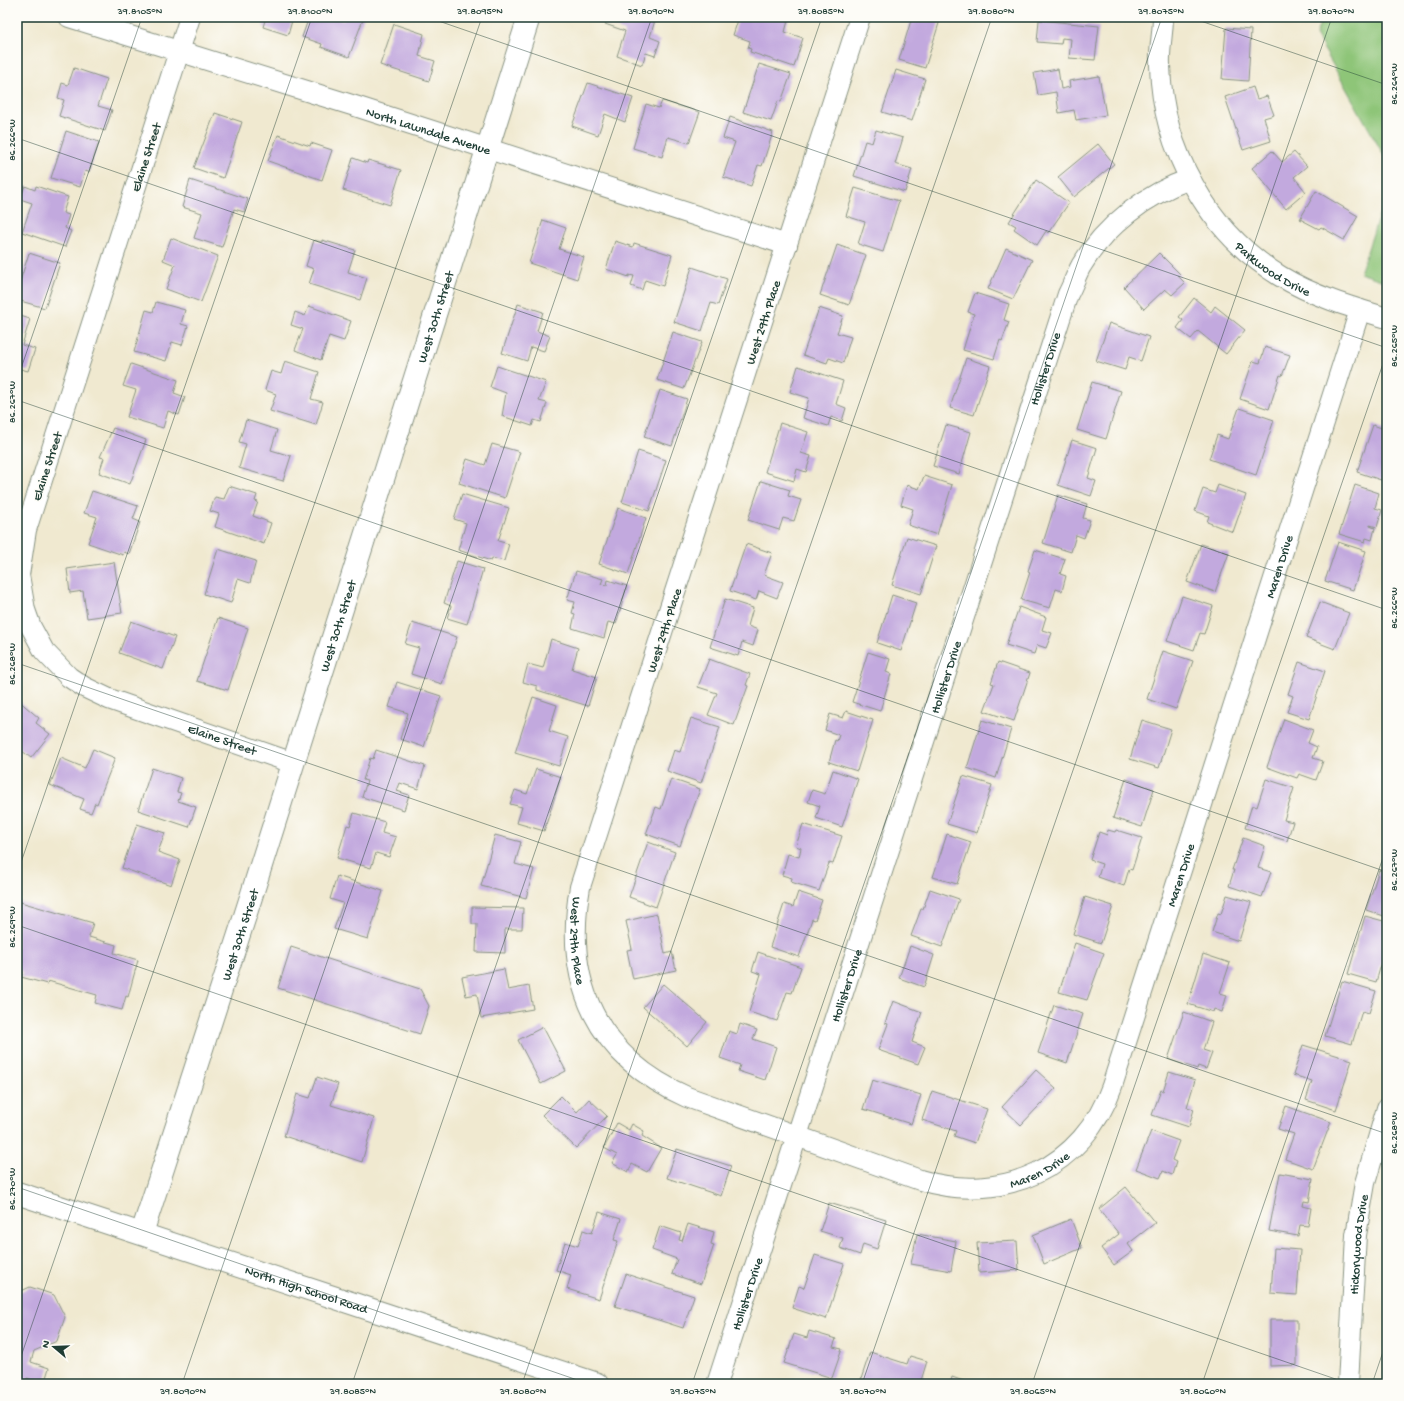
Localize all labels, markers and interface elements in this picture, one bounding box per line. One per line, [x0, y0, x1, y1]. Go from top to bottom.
text: 39.8105°N [117, 6, 163, 18]
text: 39.8100°N [286, 6, 333, 18]
text: 39.8095°N [456, 6, 503, 18]
text: 39.8090°N [627, 6, 675, 18]
text: 39.8085°N [797, 6, 845, 18]
text: 39.8080°N [967, 6, 1015, 18]
text: 39.8075°N [1137, 6, 1184, 18]
text: 39.8070°N [1307, 6, 1355, 18]
text: 86.264°W [1389, 63, 1401, 105]
street label: North Lawndale Avenue [364, 105, 493, 159]
text: 86.266°W [7, 119, 19, 161]
street label: Elaine Street [129, 120, 166, 194]
street label: Parkwood Drive [1230, 239, 1312, 301]
street label: West 30th Street [415, 268, 459, 365]
street label: West 29th Place [744, 279, 785, 367]
text: 86.265°W [1389, 325, 1401, 367]
street label: Hollister Drive [1028, 331, 1065, 407]
text: 86.267°W [7, 381, 19, 423]
street label: Elaine Street [30, 429, 67, 503]
street label: Maren Drive [1263, 533, 1298, 600]
street label: West 30th Street [318, 577, 361, 674]
street label: West 29th Place [645, 587, 686, 675]
text: 86.266°W [1389, 587, 1401, 629]
street label: Hollister Drive [928, 639, 966, 716]
text: 86.268°W [7, 642, 19, 685]
street label: Elaine Street [185, 722, 260, 760]
street label: Maren Drive [1165, 842, 1199, 909]
text: 86.267°W [1389, 849, 1401, 891]
street label: West 30th Street [220, 886, 264, 983]
street label: West 29th Place [566, 896, 587, 987]
text: 86.269°W [7, 906, 19, 948]
street label: Hollister Drive [829, 947, 867, 1024]
text: 86.268°W [1389, 1111, 1401, 1154]
street label: Maren Drive [1008, 1149, 1074, 1192]
text: 86.270°W [7, 1167, 19, 1210]
street label: Hickorywood Drive [1348, 1193, 1373, 1295]
street label: Hollister Drive [730, 1256, 767, 1333]
street label: North High School Road [243, 1264, 370, 1318]
north arrow [34, 1327, 74, 1367]
text: N [40, 1339, 53, 1350]
text: 39.8090°N [159, 1386, 207, 1398]
text: 39.8085°N [329, 1386, 377, 1398]
text: 39.8080°N [499, 1386, 547, 1398]
text: 39.8075°N [669, 1386, 716, 1398]
text: 39.8070°N [839, 1386, 887, 1398]
text: 39.8065°N [1009, 1386, 1056, 1398]
text: 39.8060°N [1179, 1386, 1227, 1398]

